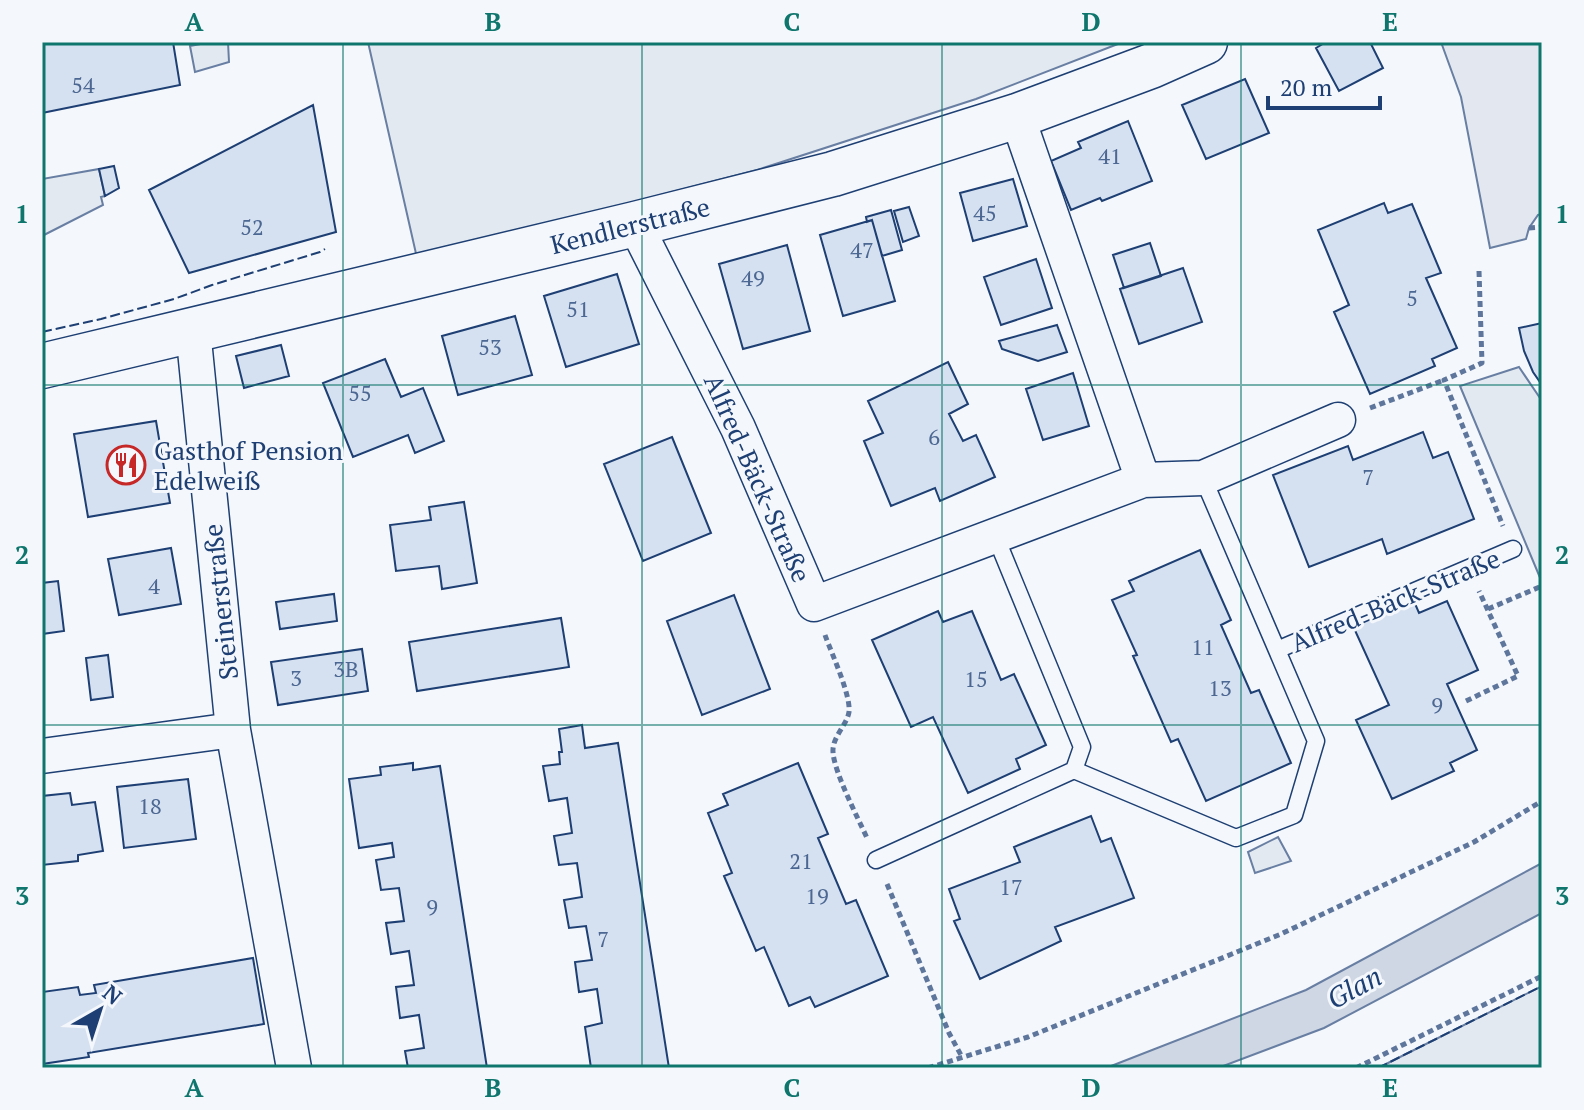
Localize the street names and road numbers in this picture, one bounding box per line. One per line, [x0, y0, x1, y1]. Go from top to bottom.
street label: Kendlerstraße [547, 189, 713, 261]
street label: Alfred-Bäck-Straße [697, 369, 819, 587]
street label: Steinerstraße [195, 522, 245, 682]
street label: Alfred-Bäck-Straße [1285, 541, 1505, 659]

